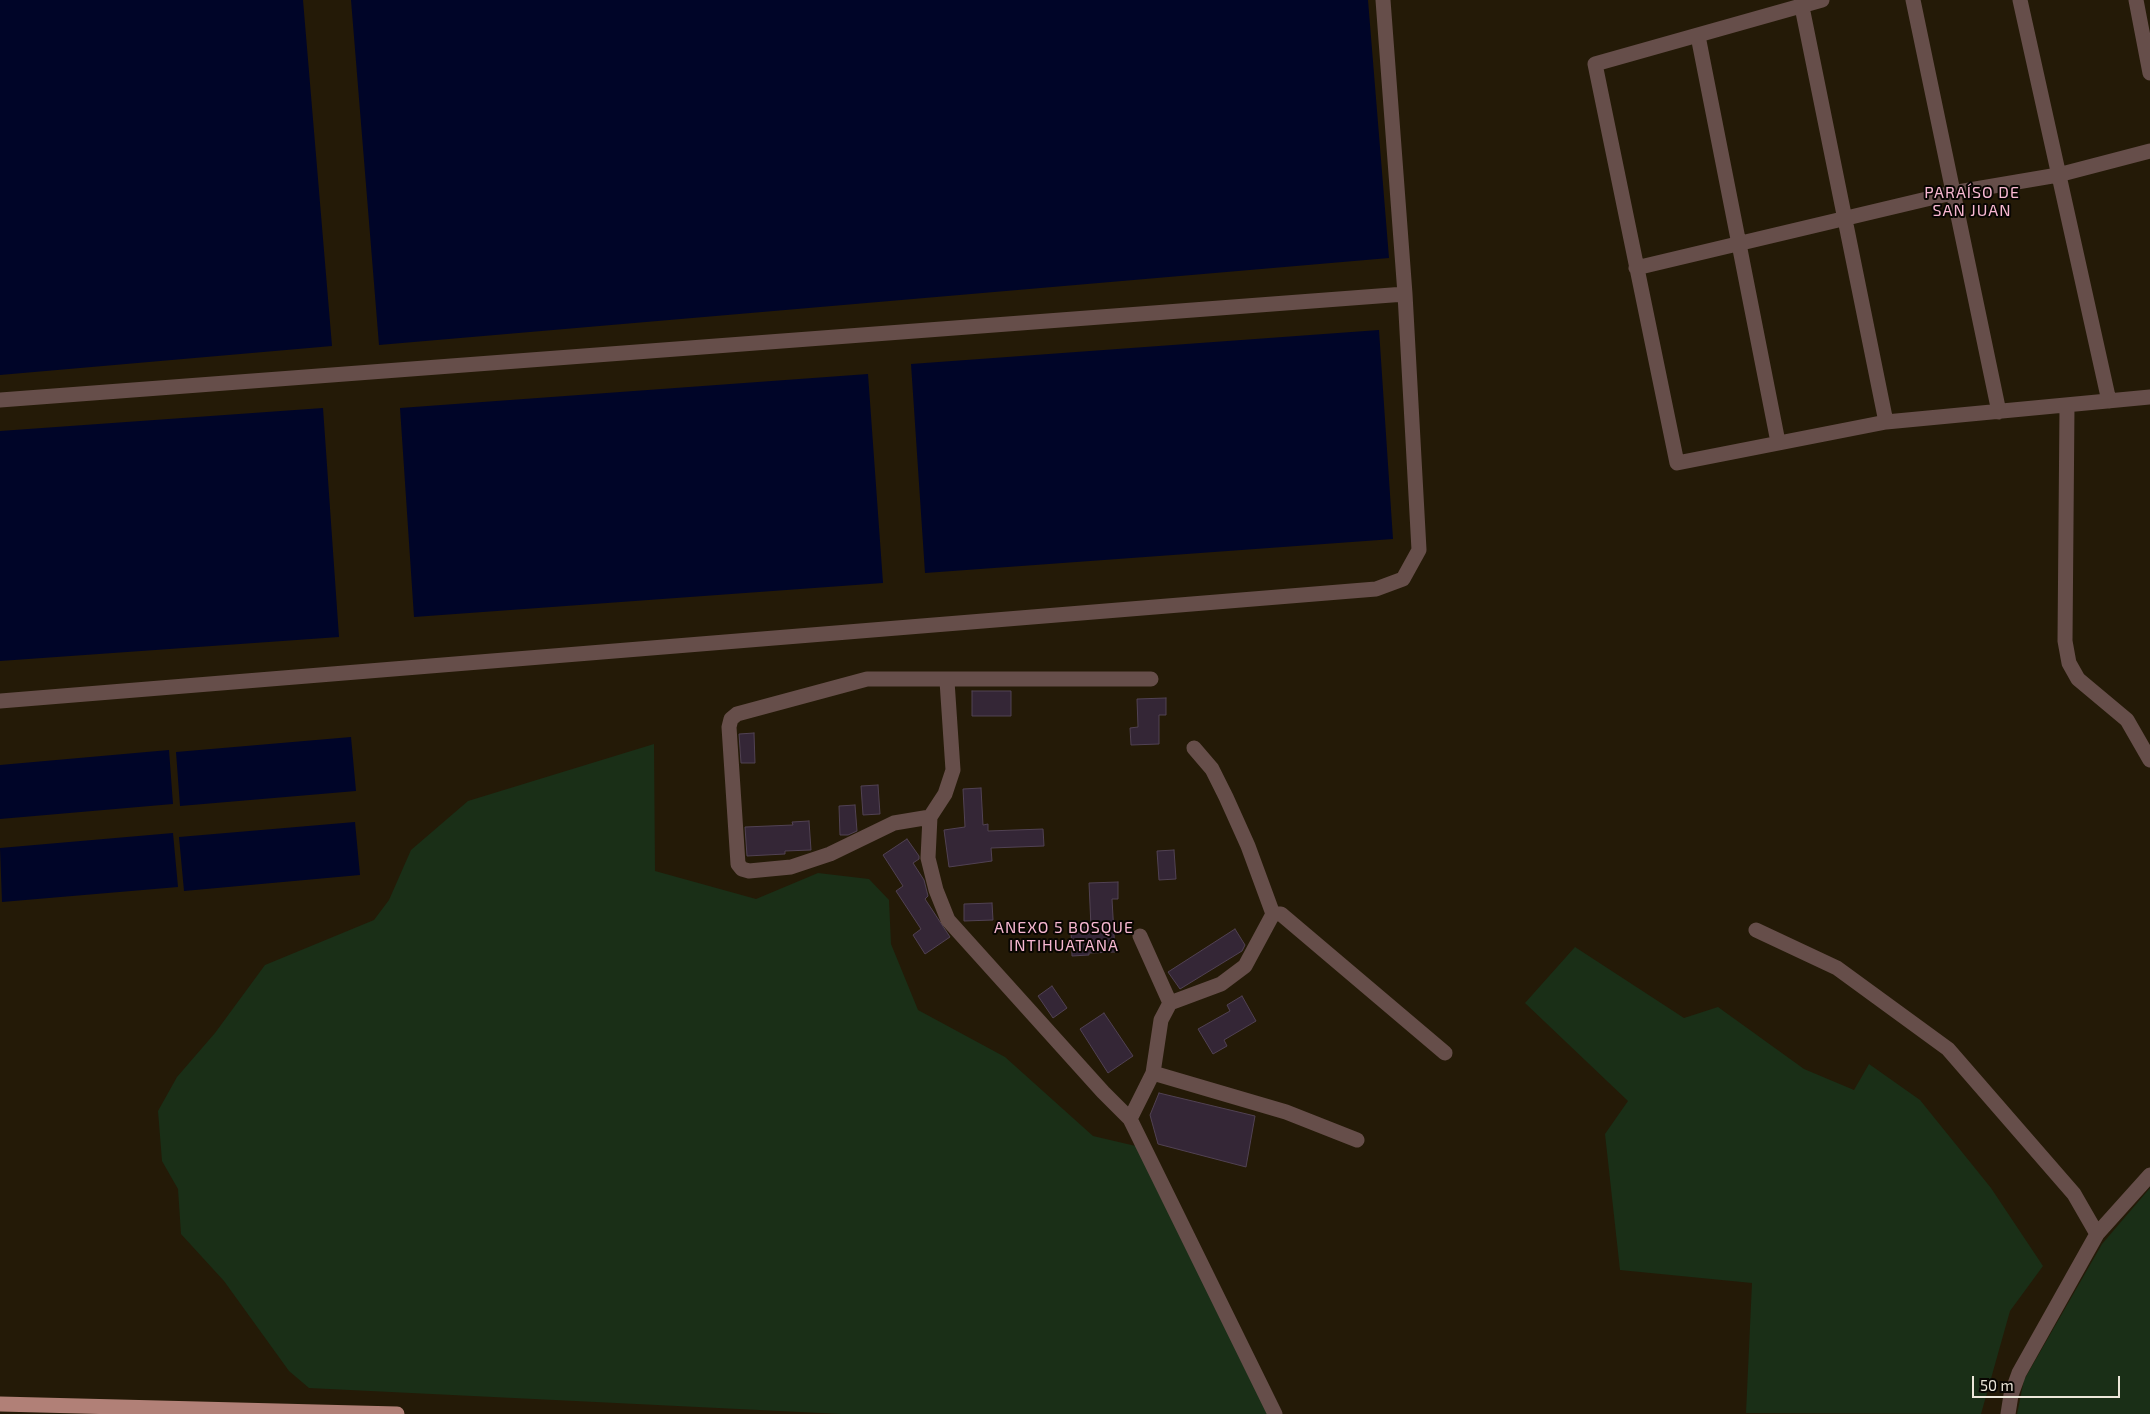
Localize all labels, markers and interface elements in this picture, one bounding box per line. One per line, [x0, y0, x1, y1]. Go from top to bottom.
district label: PARAÍSO DE SAN JUAN [1923, 183, 2021, 221]
district label: ANEXO 5 BOSQUE INTIHUATANA [992, 918, 1136, 956]
scale bar [1975, 1366, 2122, 1398]
text: 50 m [1980, 1376, 2014, 1394]

